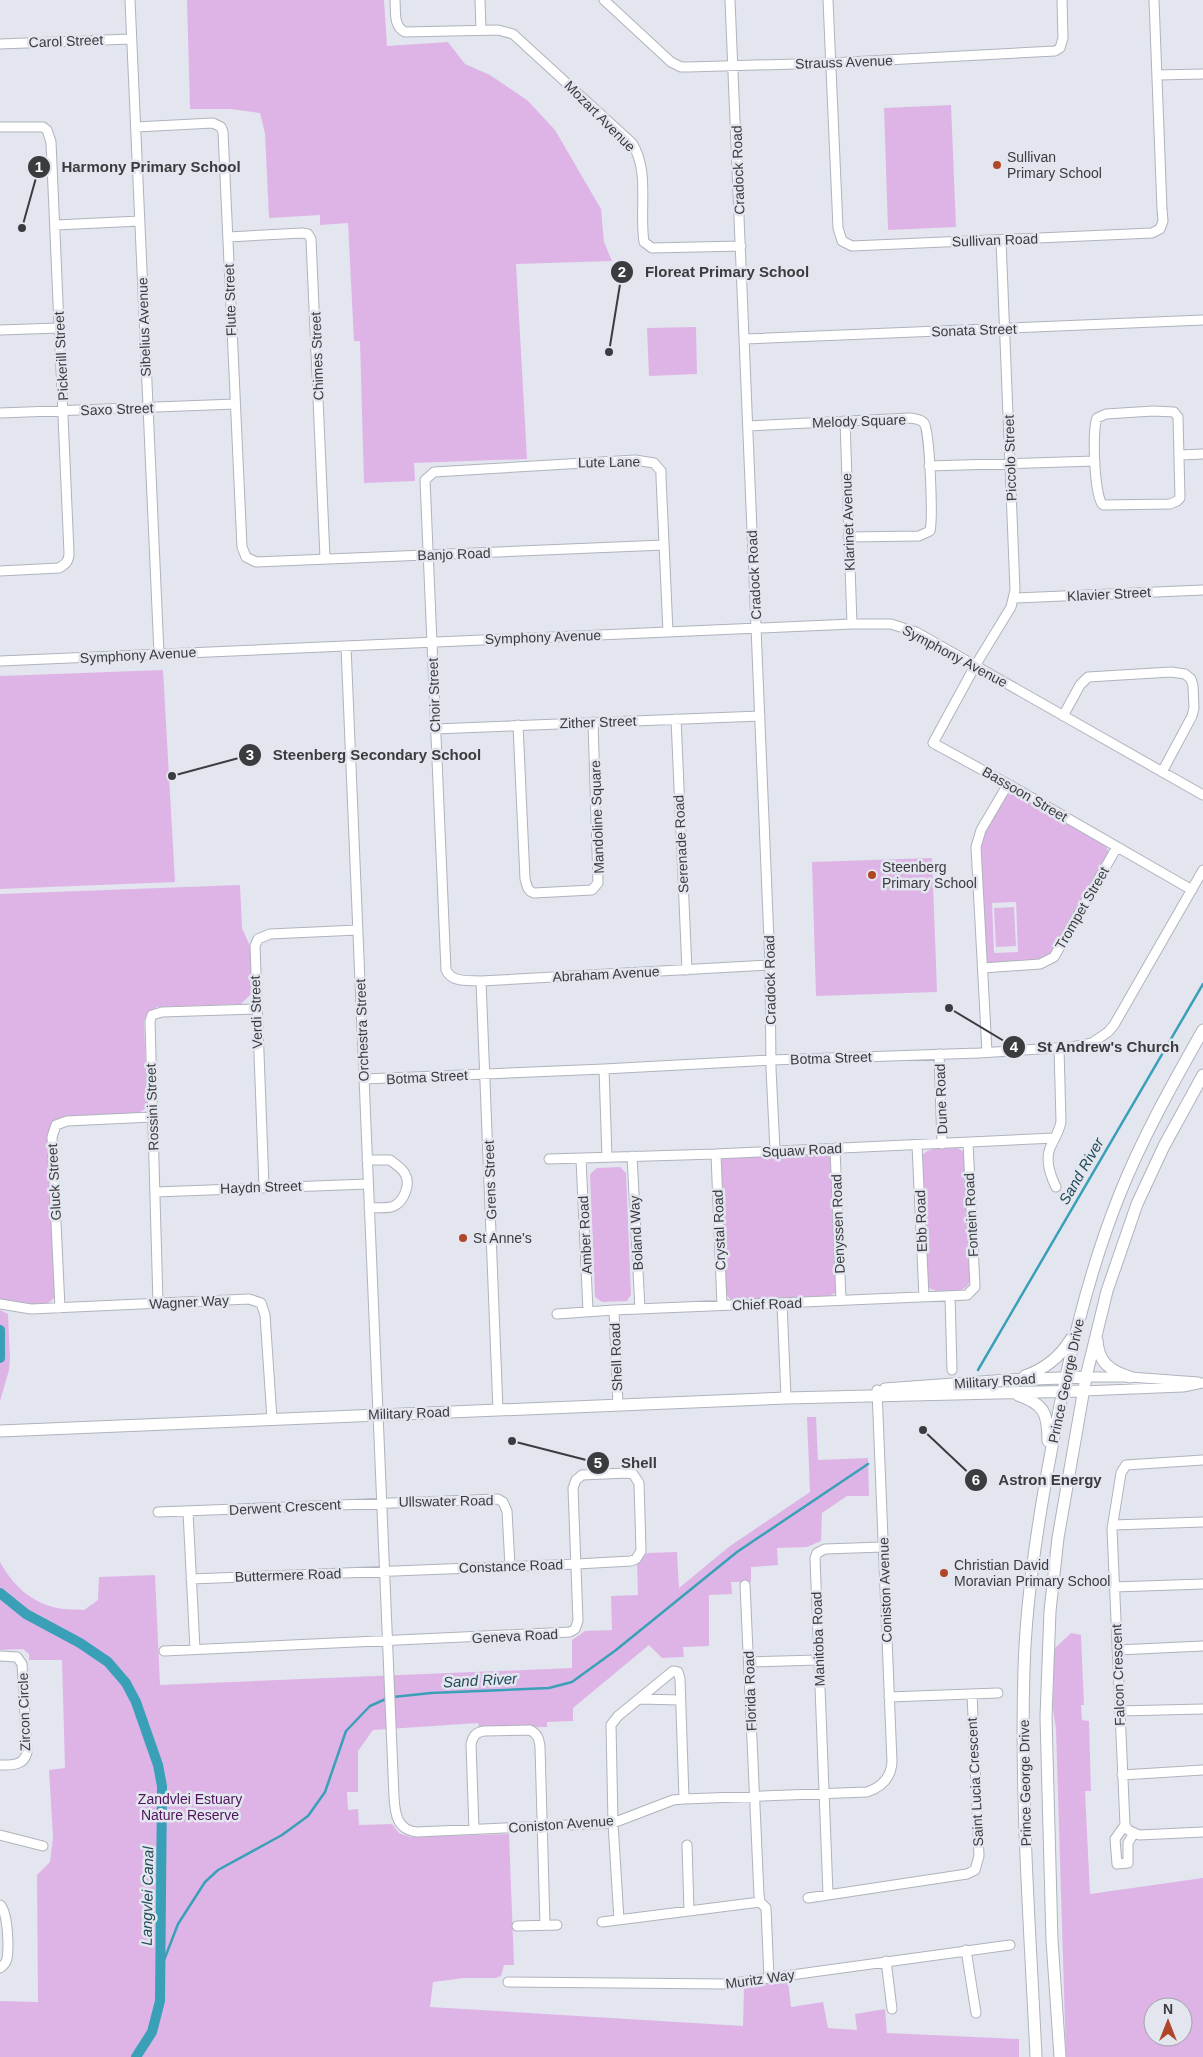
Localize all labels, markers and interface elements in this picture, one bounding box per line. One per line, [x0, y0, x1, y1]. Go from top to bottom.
street label: Carol Street [28, 32, 104, 50]
street label: Strauss Avenue [795, 52, 893, 72]
street label: Mozart Avenue [561, 77, 639, 155]
street label: Cradock Road [728, 125, 748, 215]
place label: Sullivan Primary School [1007, 149, 1102, 181]
callout: Harmony Primary School [27, 152, 251, 182]
text: 1 [35, 158, 43, 175]
text: Harmony Primary School [61, 158, 241, 175]
marker: Sullivan Primary School [991, 159, 1003, 171]
street label: Sullivan Road [952, 230, 1038, 250]
callout: Floreat Primary School [610, 257, 819, 287]
street label: Flute Street [221, 263, 239, 336]
text: 2 [618, 263, 626, 280]
text: Floreat Primary School [645, 263, 809, 280]
street label: Sibelius Avenue [134, 277, 154, 377]
street label: Pickerill Street [51, 311, 71, 401]
street label: Chimes Street [307, 311, 327, 401]
street label: Sonata Street [931, 321, 1017, 339]
street label: Saxo Street [80, 400, 154, 418]
street label: Melody Square [812, 411, 907, 431]
street label: Piccolo Street [1000, 414, 1020, 501]
street label: Lute Lane [578, 453, 640, 471]
street label: Klarinet Avenue [838, 473, 858, 571]
street label: Cradock Road [744, 530, 764, 620]
street label: Banjo Road [417, 545, 491, 563]
street label: Klavier Street [1067, 584, 1151, 604]
street label: Symphony Avenue [900, 622, 1010, 691]
street label: Symphony Avenue [485, 627, 602, 647]
street label: Symphony Avenue [79, 644, 197, 666]
street label: Choir Street [425, 657, 443, 733]
street label: Zither Street [559, 713, 637, 731]
callout: Steenberg Secondary School [238, 740, 491, 770]
text: 3 [246, 746, 254, 763]
text: Steenberg Secondary School [273, 746, 481, 763]
street label: Mandoline Square [587, 760, 607, 874]
street label: Bassoon Street [980, 763, 1071, 825]
street label: Serenade Road [670, 795, 692, 893]
place label: Steenberg Primary School [882, 859, 977, 891]
street label: Trompet Street [1052, 864, 1112, 952]
marker: Steenberg Primary School [866, 869, 878, 881]
street label: Cradock Road [761, 935, 779, 1025]
street label: Abraham Avenue [552, 963, 660, 985]
street label: Verdi Street [247, 975, 265, 1049]
street label: Orchestra Street [352, 978, 372, 1082]
callout: St Andrew's Church [1001, 1032, 1189, 1062]
text: 4 [1010, 1038, 1019, 1055]
text: St Andrew's Church [1037, 1038, 1179, 1055]
street label: Botma Street [790, 1049, 872, 1067]
street label: Rossini Street [142, 1063, 162, 1151]
street label: Dune Road [932, 1063, 950, 1135]
street label: Botma Street [386, 1067, 468, 1087]
water label: Sand River [1055, 1134, 1107, 1207]
street label: Grens Street [481, 1140, 499, 1220]
street label: Squaw Road [762, 1140, 842, 1160]
street label: Gluck Street [44, 1143, 64, 1221]
street label: Fontein Road [961, 1173, 981, 1257]
street label: Denyssen Road [828, 1174, 848, 1274]
street label: Haydn Street [220, 1178, 302, 1196]
street label: Crystal Road [710, 1189, 728, 1271]
street label: Ebb Road [912, 1190, 930, 1252]
street label: Amber Road [575, 1195, 595, 1275]
street label: Boland Way [626, 1195, 646, 1271]
place label: St Anne's [473, 1230, 532, 1246]
marker: St Anne's [457, 1232, 469, 1244]
street label: Wagner Way [149, 1292, 229, 1312]
street label: Chief Road [732, 1295, 802, 1313]
street label: Prince George Drive [1045, 1317, 1087, 1445]
street label: Shell Road [607, 1322, 625, 1392]
street label: Military Road [954, 1370, 1036, 1392]
street label: Military Road [368, 1404, 450, 1422]
callout: Shell [586, 1448, 667, 1478]
text: 5 [594, 1454, 602, 1471]
text: Shell [621, 1454, 657, 1471]
callout: Astron Energy [963, 1465, 1111, 1495]
text: 6 [972, 1471, 980, 1488]
text: Astron Energy [998, 1471, 1102, 1488]
street label: Ullswater Road [398, 1492, 494, 1510]
street label: Derwent Crescent [229, 1496, 341, 1518]
street label: Coniston Avenue [875, 1537, 895, 1643]
street label: Constance Road [459, 1556, 563, 1576]
place label: Christian David Moravian Primary School [954, 1557, 1110, 1589]
street label: Buttermere Road [234, 1565, 342, 1585]
marker: Christian David Moravian Primary School [938, 1567, 950, 1579]
street label: Manitoba Road [808, 1591, 828, 1687]
street label: Falcon Crescent [1108, 1624, 1128, 1726]
street label: Geneva Road [471, 1626, 559, 1646]
street label: Florida Road [741, 1651, 759, 1731]
water label: Sand River [443, 1670, 518, 1690]
street label: Zircon Circle [15, 1672, 33, 1752]
street label: Saint Lucia Crescent [964, 1717, 986, 1847]
street label: Prince George Drive [1016, 1719, 1034, 1847]
park label: Zandvlei Estuary Nature Reserve [138, 1791, 242, 1823]
street label: Coniston Avenue [508, 1812, 614, 1836]
water label: Langvlei Canal [138, 1846, 156, 1946]
street label: Muritz Way [724, 1966, 796, 1992]
north arrow [1143, 1997, 1193, 2047]
text: N [1163, 2001, 1173, 2017]

